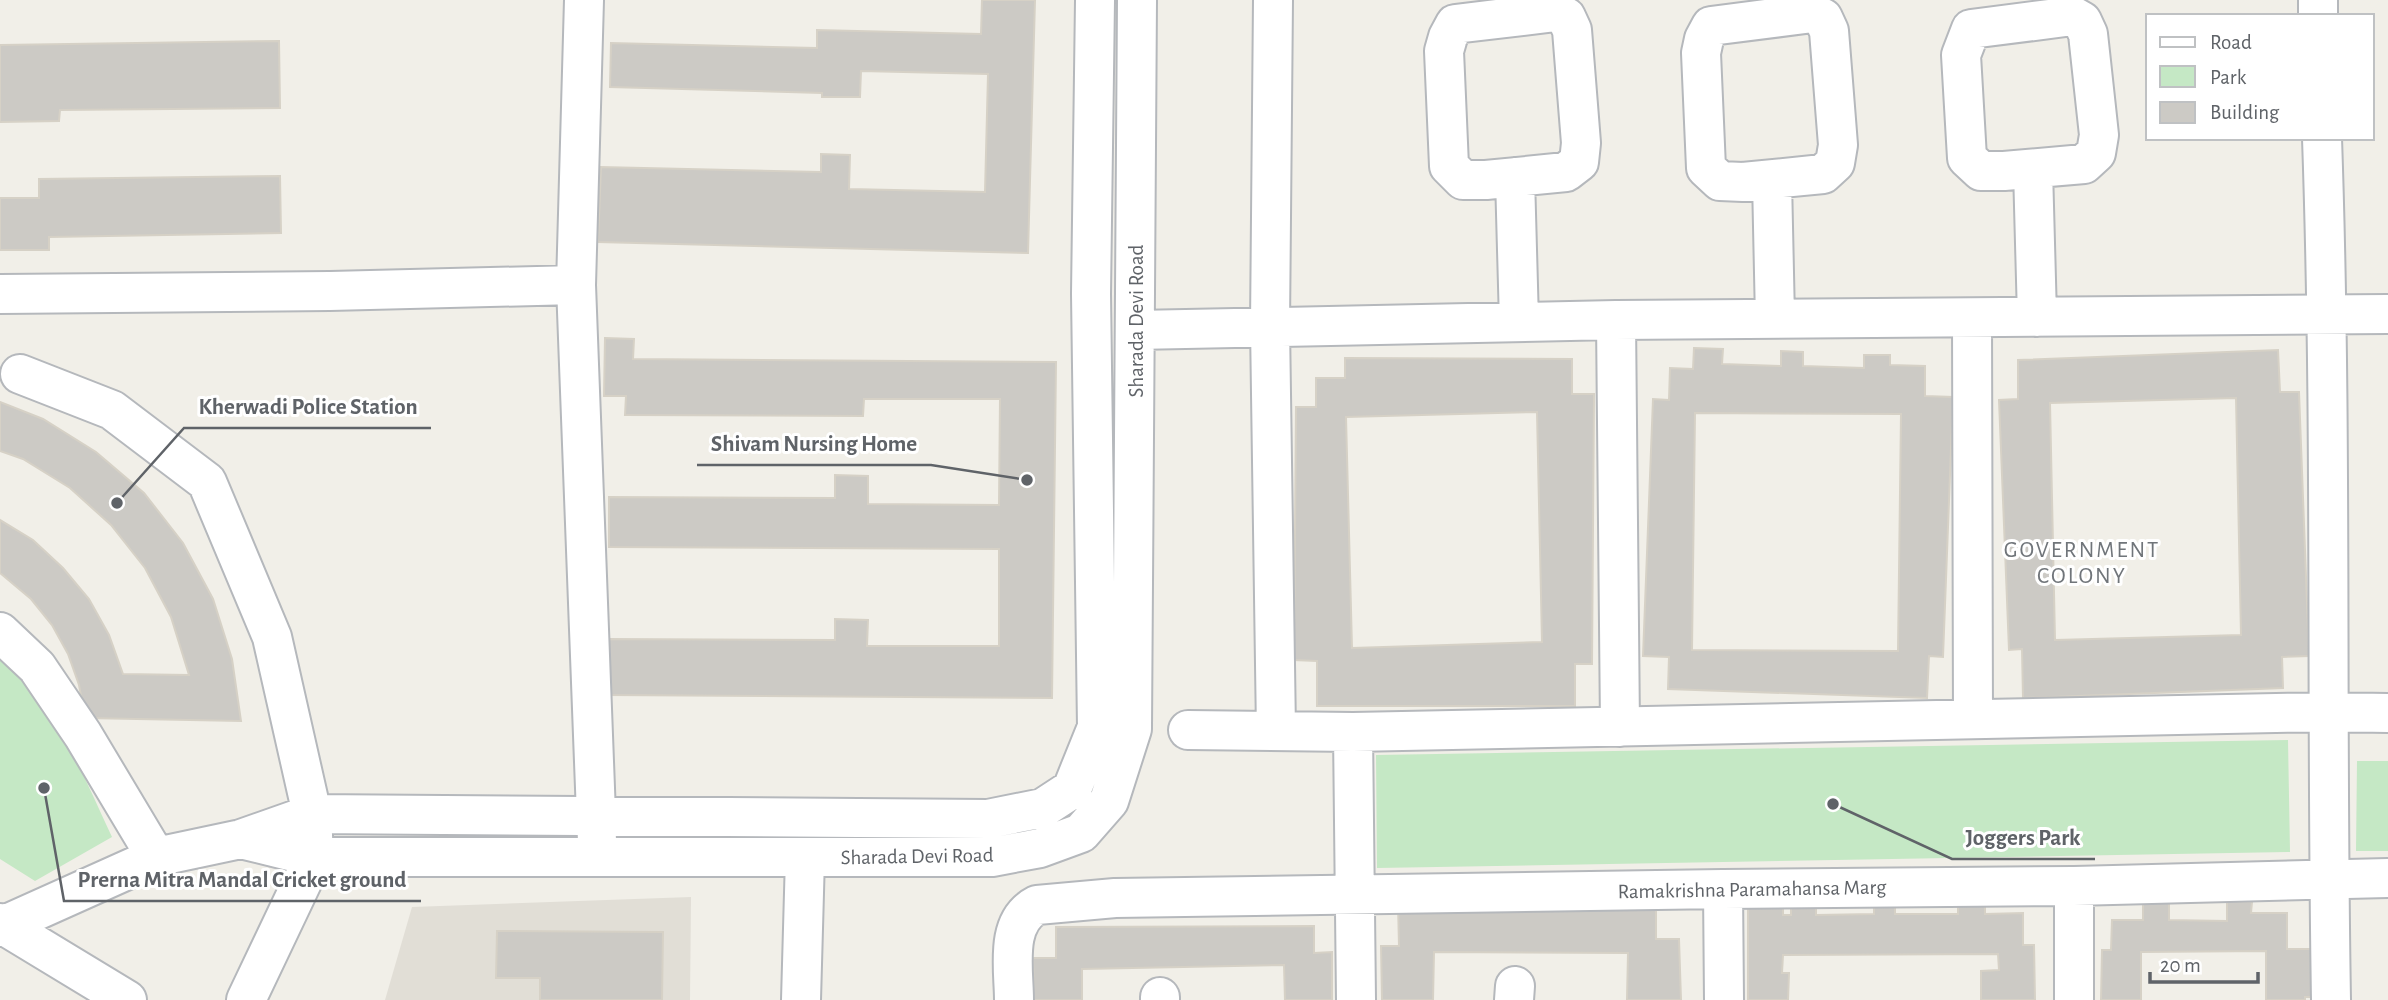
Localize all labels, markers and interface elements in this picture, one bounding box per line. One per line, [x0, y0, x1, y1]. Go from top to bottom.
legend [2146, 14, 2374, 140]
text: Road [2210, 32, 2252, 53]
text: Park [2210, 67, 2247, 88]
text: Building [2210, 102, 2280, 123]
street label: Sharada Devi Road [1126, 244, 1147, 397]
callout: Kherwadi Police Station [184, 384, 431, 428]
text: Kherwadi Police Station [198, 396, 418, 419]
callout: Shivam Nursing Home [697, 421, 931, 465]
text: Shivam Nursing Home [711, 433, 917, 456]
district label: GOVERNMENT COLONY [2004, 539, 2160, 588]
callout: Joggers Park [1952, 815, 2095, 859]
text: Joggers Park [1966, 827, 2081, 850]
street label: Sharada Devi Road [840, 845, 994, 868]
callout: Prerna Mitra Mandal Cricket ground [64, 857, 421, 901]
text: Prerna Mitra Mandal Cricket ground [78, 869, 406, 892]
street label: Ramakrishna Paramahansa Marg [1618, 877, 1887, 902]
scale bar [2150, 940, 2258, 984]
text: 20 m [2160, 955, 2201, 976]

